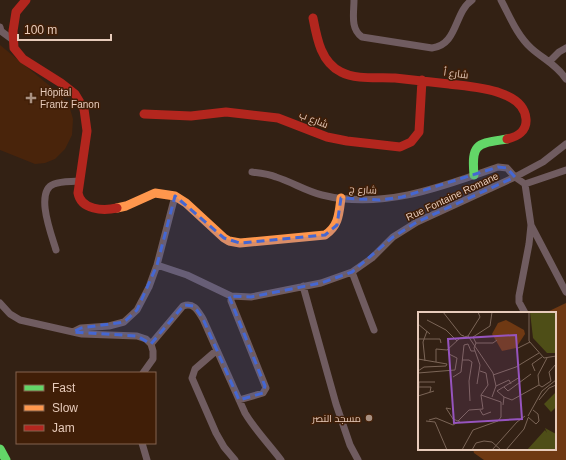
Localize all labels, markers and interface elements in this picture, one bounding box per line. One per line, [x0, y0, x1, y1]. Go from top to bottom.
scale bar [18, 16, 111, 42]
text: 100 m [24, 23, 57, 37]
street label: شارع أ [443, 66, 469, 81]
place label: Hôpital Frantz Fanon [40, 87, 99, 110]
marker: Hôpital Frantz Fanon [25, 92, 37, 104]
street label: شارع ب [297, 109, 330, 131]
street label: Rue Fontaine Romane [404, 170, 501, 223]
street label: شارع ج [349, 183, 377, 197]
inset map [418, 312, 556, 450]
legend [16, 372, 156, 444]
text: Fast [52, 381, 76, 395]
text: Slow [52, 401, 78, 415]
place label: مسجد النصر [311, 413, 361, 424]
marker: مسجد النصر [364, 413, 374, 423]
text: Jam [52, 421, 75, 435]

